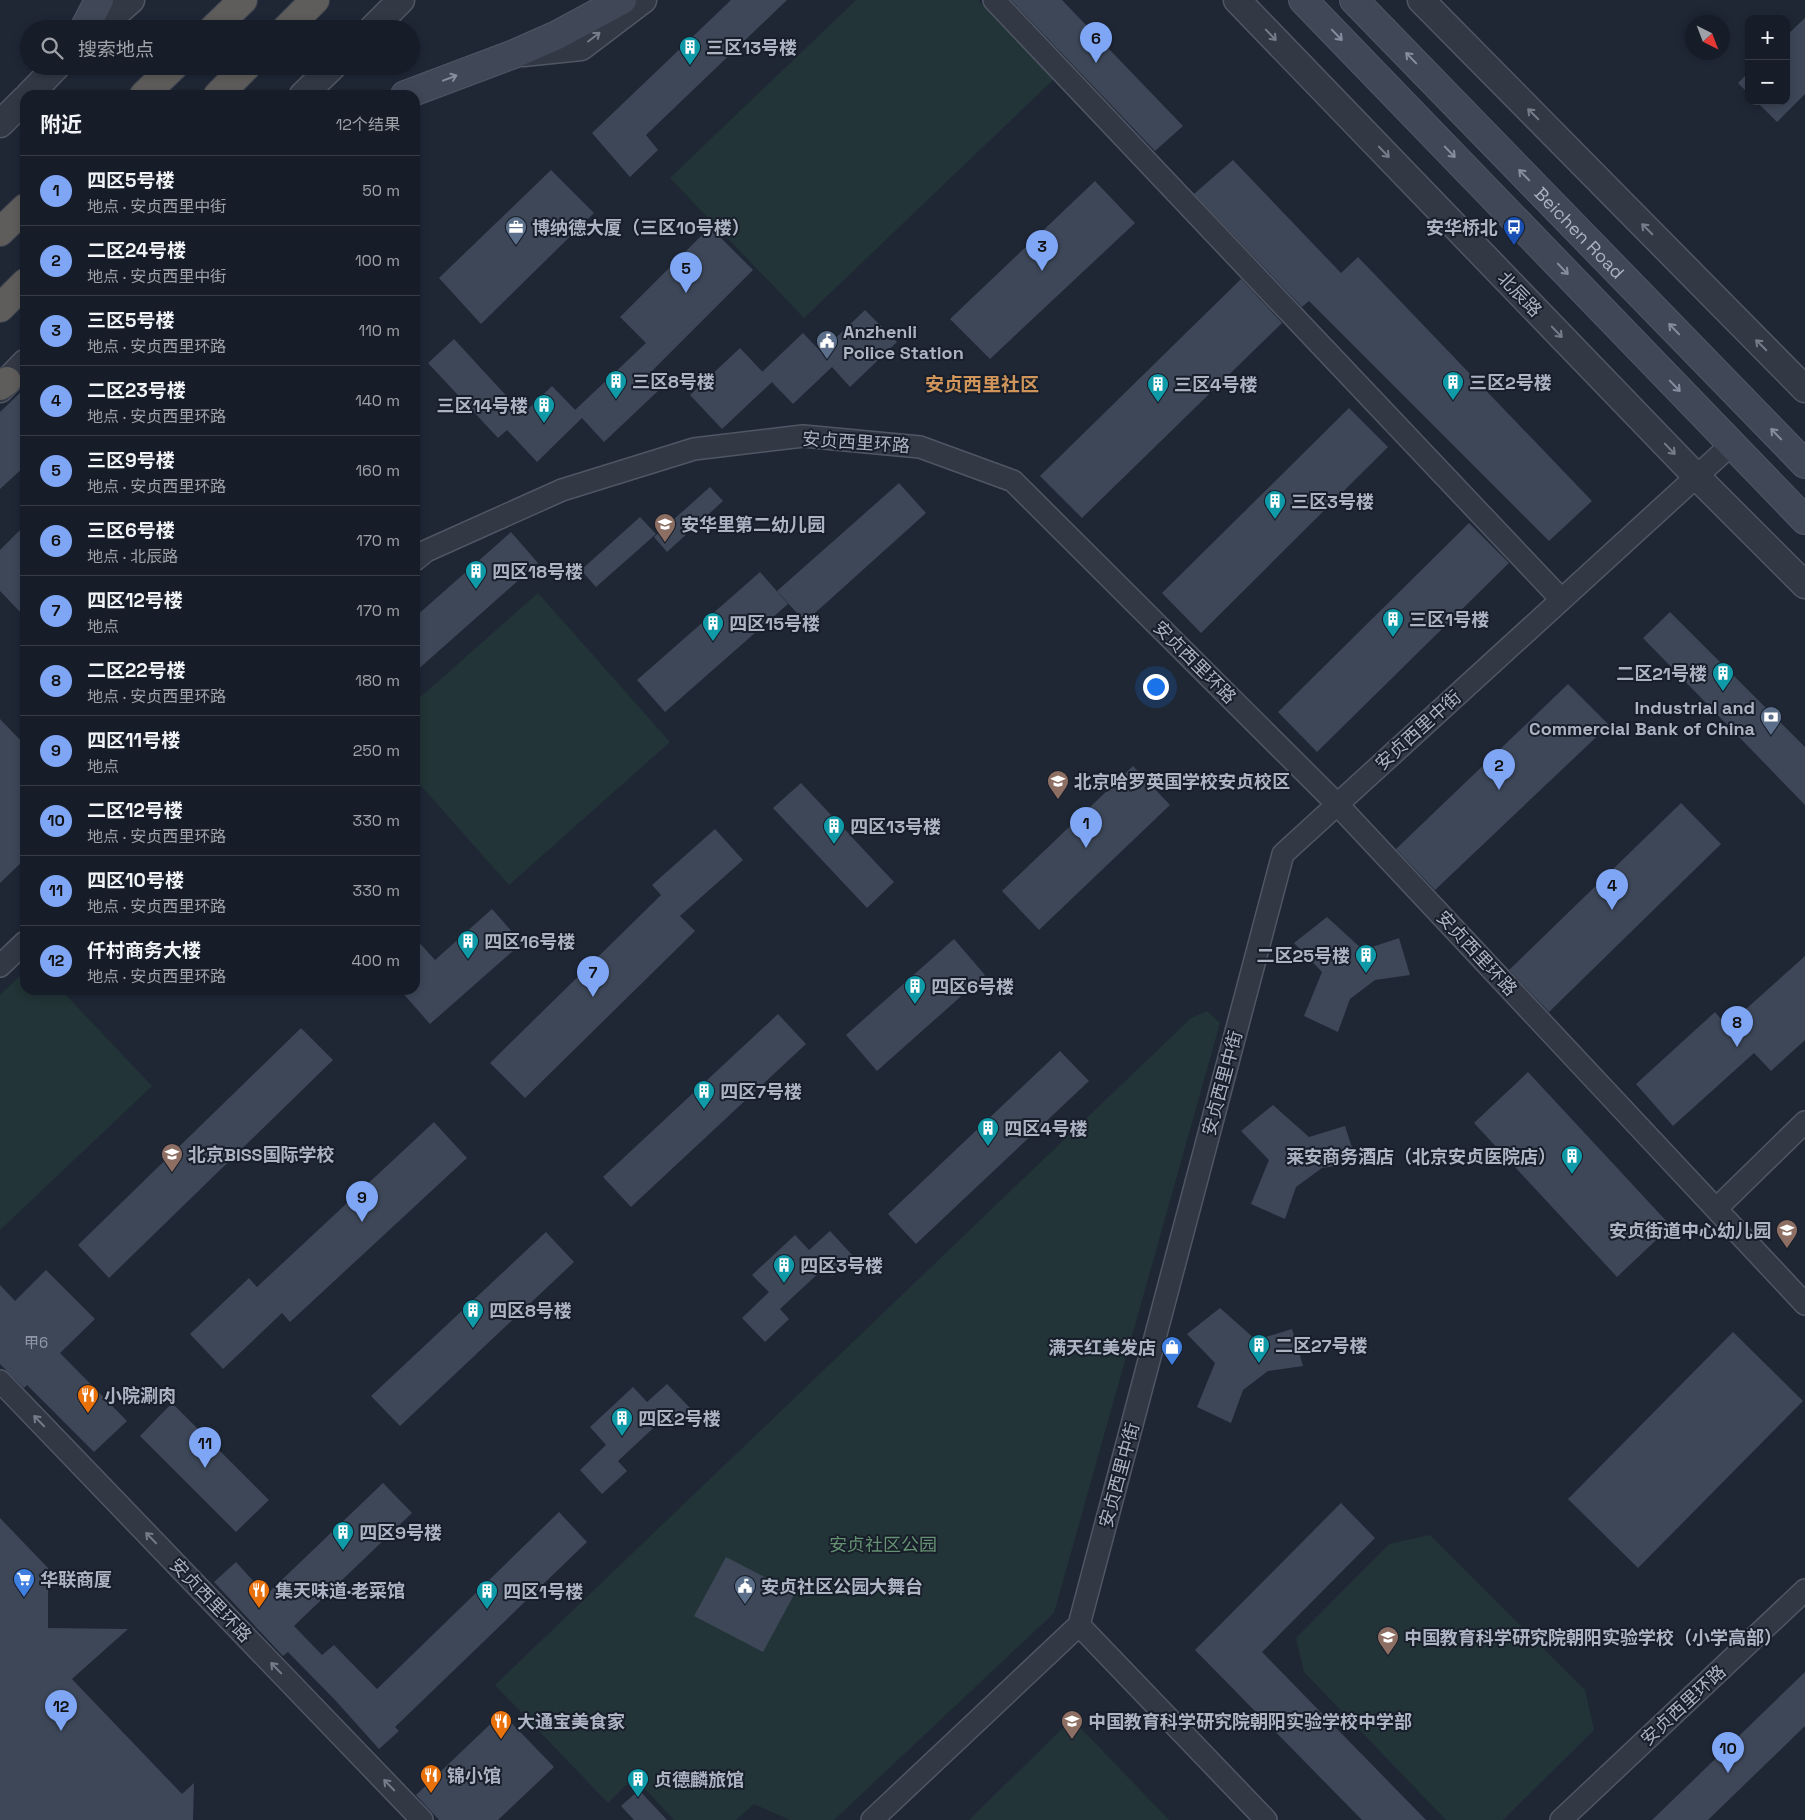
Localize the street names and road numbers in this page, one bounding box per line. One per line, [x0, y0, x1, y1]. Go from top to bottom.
street label: Beichen Road [1530, 182, 1630, 283]
street label: 北辰路 [1493, 267, 1547, 321]
street label: 安贞西里环路 [801, 427, 911, 457]
street label: 安贞西里环路 [1149, 616, 1241, 708]
street label: 安贞西里中街 [1370, 685, 1466, 775]
street label: 安贞西里环路 [1432, 906, 1522, 1000]
street label: 安贞西里中街 [1197, 1028, 1247, 1138]
street label: 安贞西里中街 [1094, 1420, 1144, 1530]
street label: 安贞西里环路 [165, 1553, 257, 1647]
street label: 安贞西里环路 [1636, 1660, 1730, 1750]

